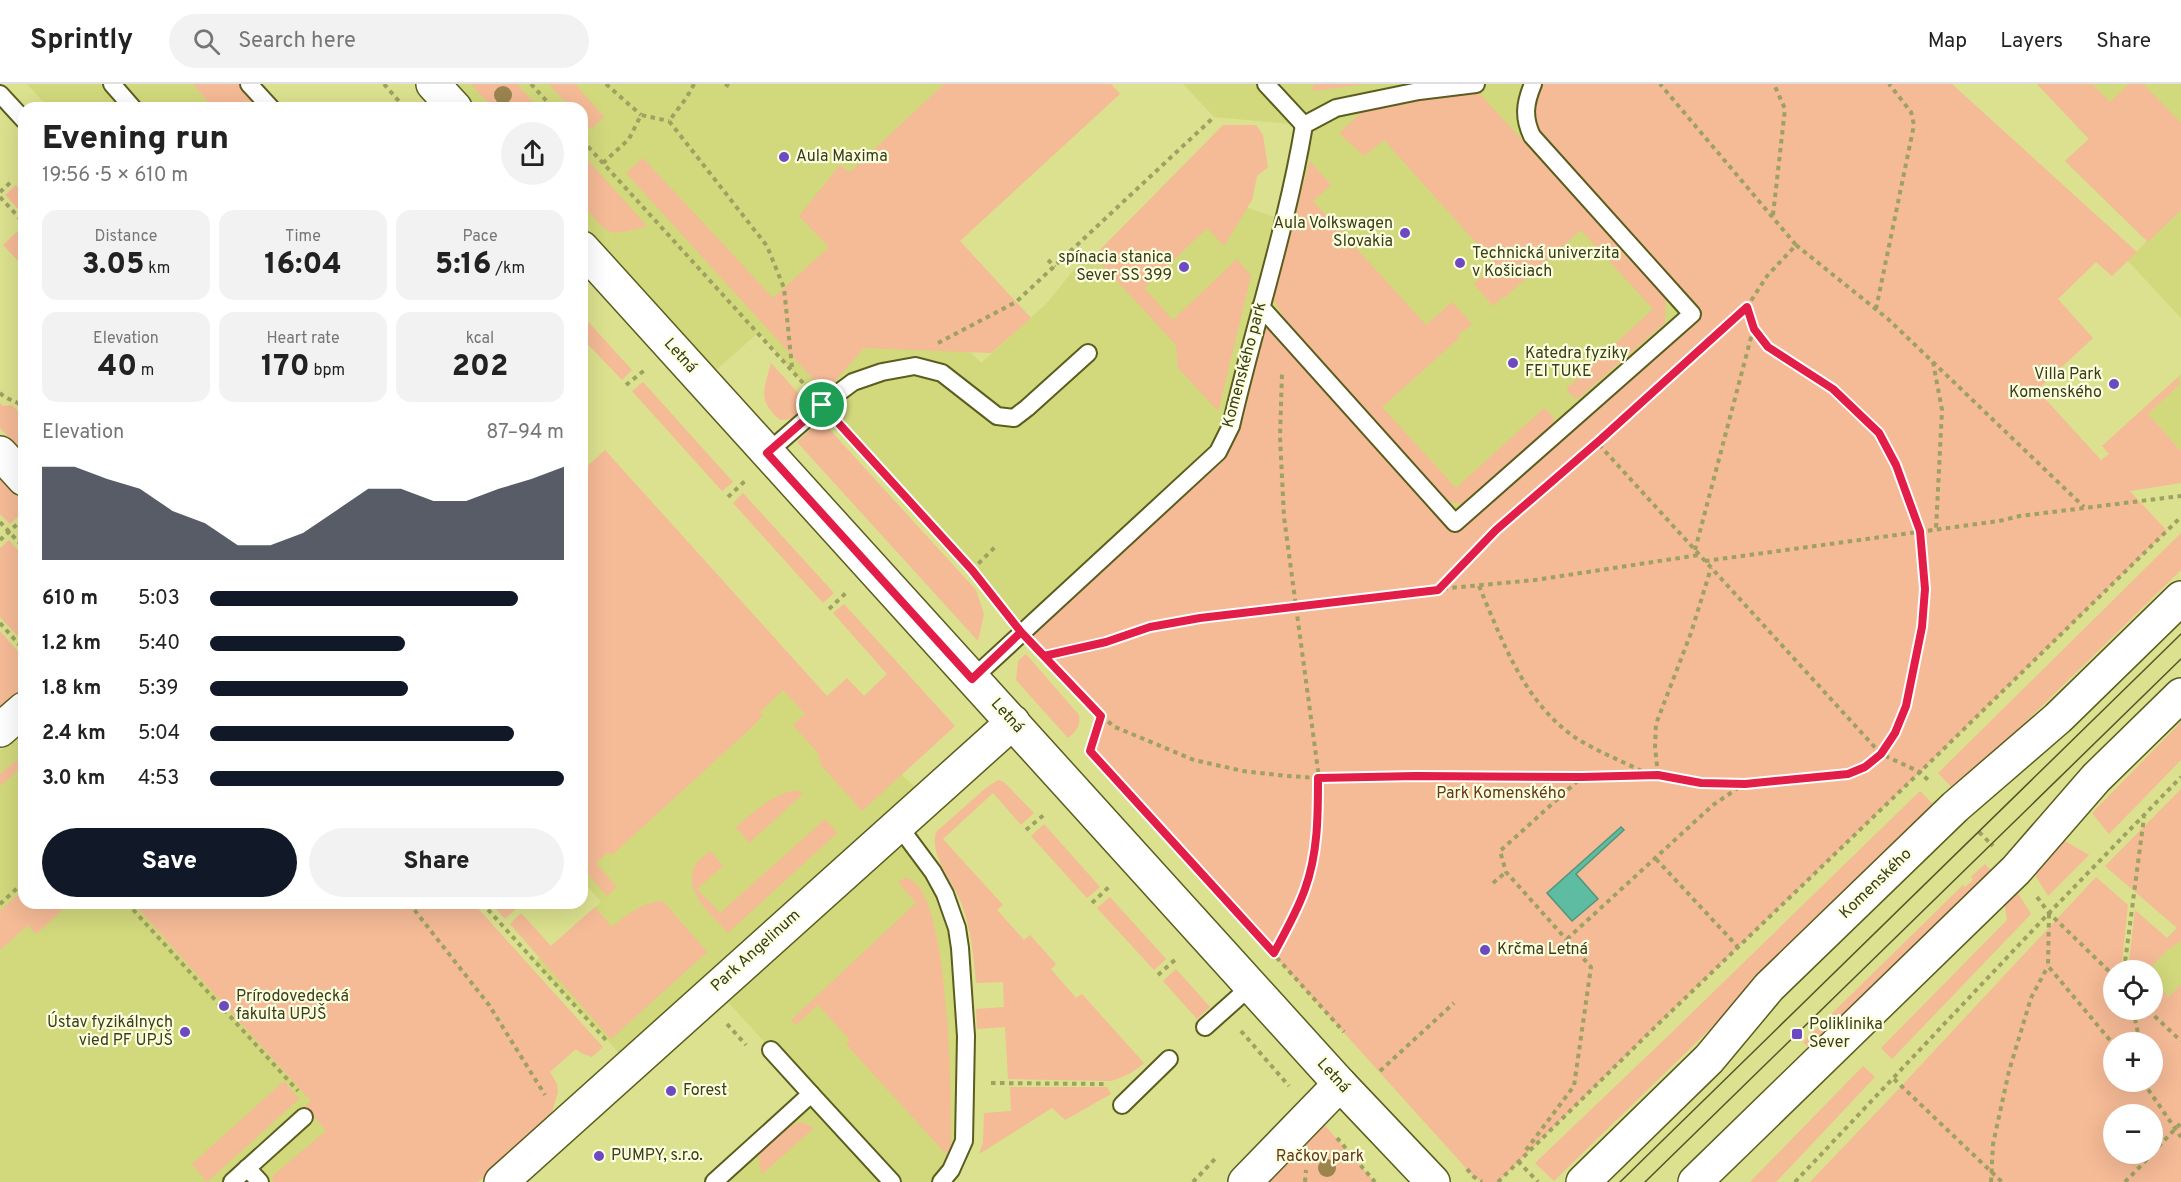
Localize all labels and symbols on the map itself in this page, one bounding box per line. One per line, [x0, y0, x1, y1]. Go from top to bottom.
place label: Aula Maxima [796, 147, 888, 167]
marker: Aula Maxima [777, 150, 791, 164]
place label: Aula Volkswagen Slovakia [1273, 214, 1393, 252]
marker: Aula Volkswagen Slovakia [1398, 226, 1412, 240]
place label: Technická univerzita v Košiciach [1472, 244, 1619, 282]
place label: spínacia stanica Sever SS 399 [1058, 248, 1172, 286]
marker: Technická univerzita v Košiciach [1453, 256, 1467, 270]
marker: spínacia stanica Sever SS 399 [1177, 260, 1191, 274]
street label: Komenského park [1219, 300, 1271, 430]
street label: Letná [659, 334, 701, 378]
place label: Katedra fyziky FEI TUKE [1525, 344, 1628, 382]
marker: Katedra fyziky FEI TUKE [1506, 356, 1520, 370]
place label: Villa Park Komenského [2009, 365, 2102, 403]
marker: Villa Park Komenského [2107, 377, 2121, 391]
pin [796, 379, 847, 430]
street label: Letná [986, 694, 1028, 738]
park label: Park Komenského [1436, 784, 1566, 804]
street label: Komenského [1836, 845, 1916, 923]
street label: Park Angelinum [707, 906, 805, 996]
place label: Krčma Letná [1497, 940, 1588, 960]
marker: Krčma Letná [1478, 943, 1492, 957]
place label: Prírodovedecká fakulta UPJŠ [236, 987, 349, 1025]
marker: Prírodovedecká fakulta UPJŠ [217, 999, 231, 1013]
place label: Ústav fyzikálnych vied PF UPJŠ [47, 1011, 173, 1051]
place label: Poliklinika Sever [1809, 1015, 1883, 1053]
marker: Ústav fyzikálnych vied PF UPJŠ [178, 1025, 192, 1039]
marker: Poliklinika Sever [1790, 1027, 1804, 1041]
street label: Letná [1312, 1054, 1354, 1098]
place label: Forest [683, 1081, 727, 1101]
marker: Forest [664, 1084, 678, 1098]
place label: PUMPY, s.r.o. [611, 1146, 703, 1166]
park label: Račkov park [1276, 1147, 1364, 1167]
marker: PUMPY, s.r.o. [592, 1149, 606, 1163]

